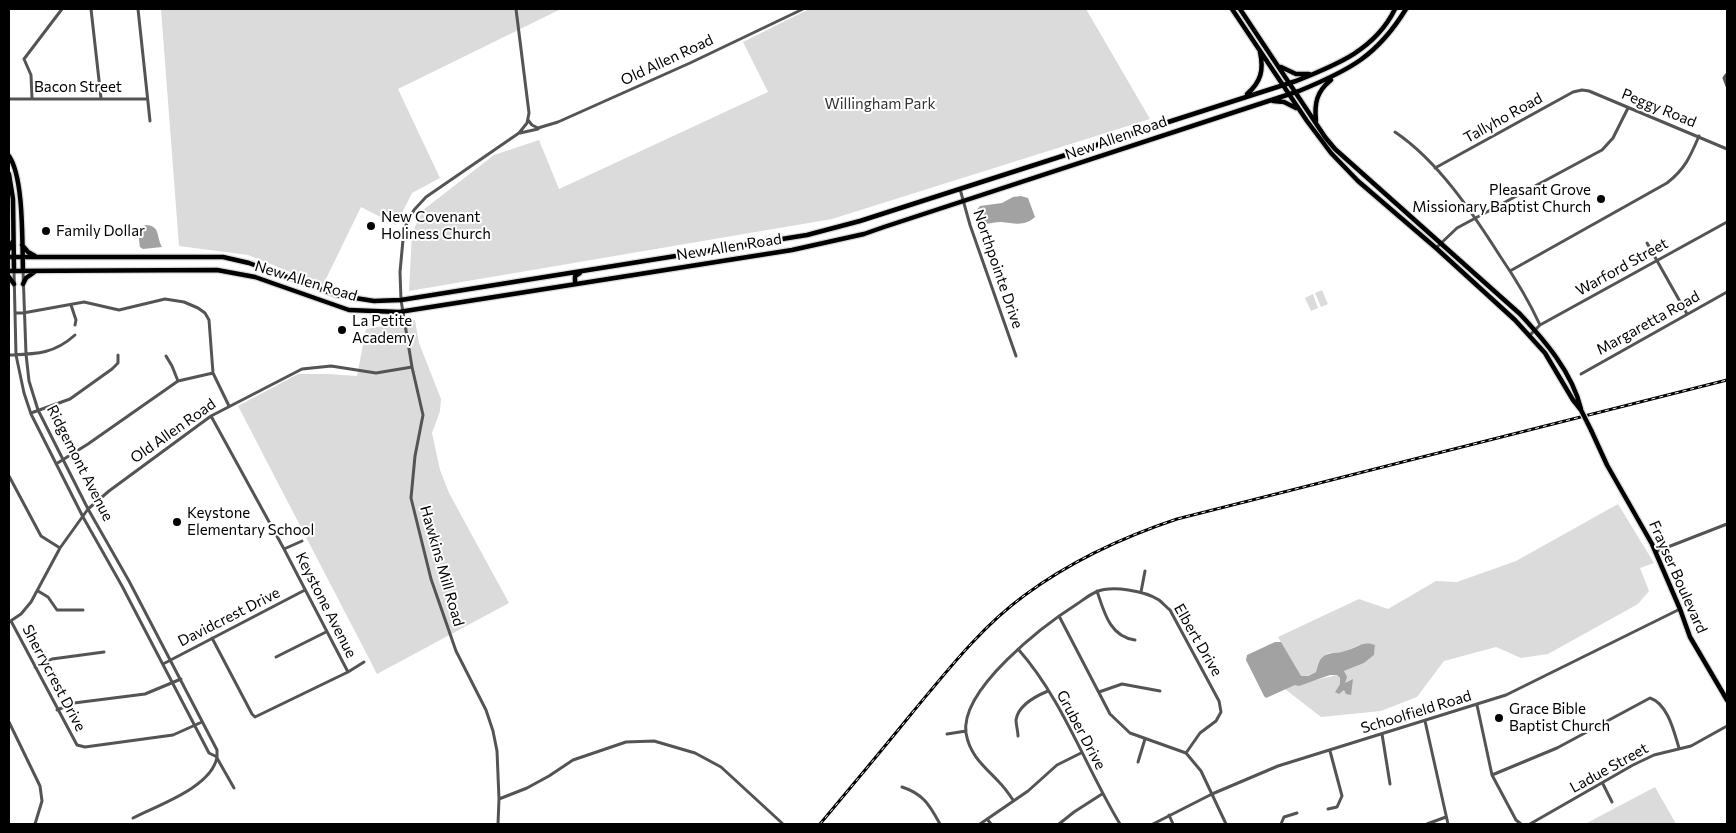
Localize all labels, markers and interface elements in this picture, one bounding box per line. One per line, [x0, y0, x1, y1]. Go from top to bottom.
street label: Old Allen Road [618, 31, 716, 89]
street label: Bacon Street [34, 78, 122, 96]
street label: Peggy Road [1619, 85, 1699, 131]
street label: Tallyho Road [1461, 89, 1545, 147]
park label: Willingham Park [824, 95, 936, 113]
street label: New Allen Road [1063, 112, 1169, 164]
place label: Pleasant Grove Missionary Baptist Church [1412, 181, 1591, 216]
marker: Pleasant Grove Missionary Baptist Church [1595, 193, 1607, 205]
street label: Northpointe Drive [969, 207, 1027, 331]
place label: New Covenant Holiness Church [381, 208, 491, 243]
marker: New Covenant Holiness Church [365, 220, 377, 232]
place label: Family Dollar [56, 222, 145, 240]
marker: Family Dollar [40, 225, 52, 237]
street label: New Allen Road [675, 230, 783, 264]
street label: Warford Street [1573, 234, 1671, 300]
street label: New Allen Road [253, 257, 359, 305]
street label: Margaretta Road [1593, 287, 1703, 359]
place label: La Petite Academy [352, 312, 415, 347]
marker: La Petite Academy [336, 324, 348, 336]
street label: Old Allen Road [127, 395, 219, 467]
street label: Ridgemont Avenue [43, 402, 117, 524]
street label: Hawkins Mill Road [416, 503, 468, 629]
place label: Keystone Elementary School [187, 504, 314, 539]
marker: Keystone Elementary School [171, 516, 183, 528]
street label: Frayser Boulevard [1645, 518, 1711, 636]
street label: Keystone Avenue [292, 549, 360, 661]
street label: Davidcrest Drive [175, 584, 283, 650]
street label: Elbert Drive [1170, 601, 1226, 679]
street label: Sherrycrest Drive [18, 622, 90, 734]
street label: Gruber Drive [1053, 687, 1109, 773]
street label: Schoolfield Road [1359, 687, 1473, 737]
place label: Grace Bible Baptist Church [1509, 700, 1610, 735]
marker: Grace Bible Baptist Church [1493, 712, 1505, 724]
street label: Ladue Street [1567, 739, 1651, 797]

